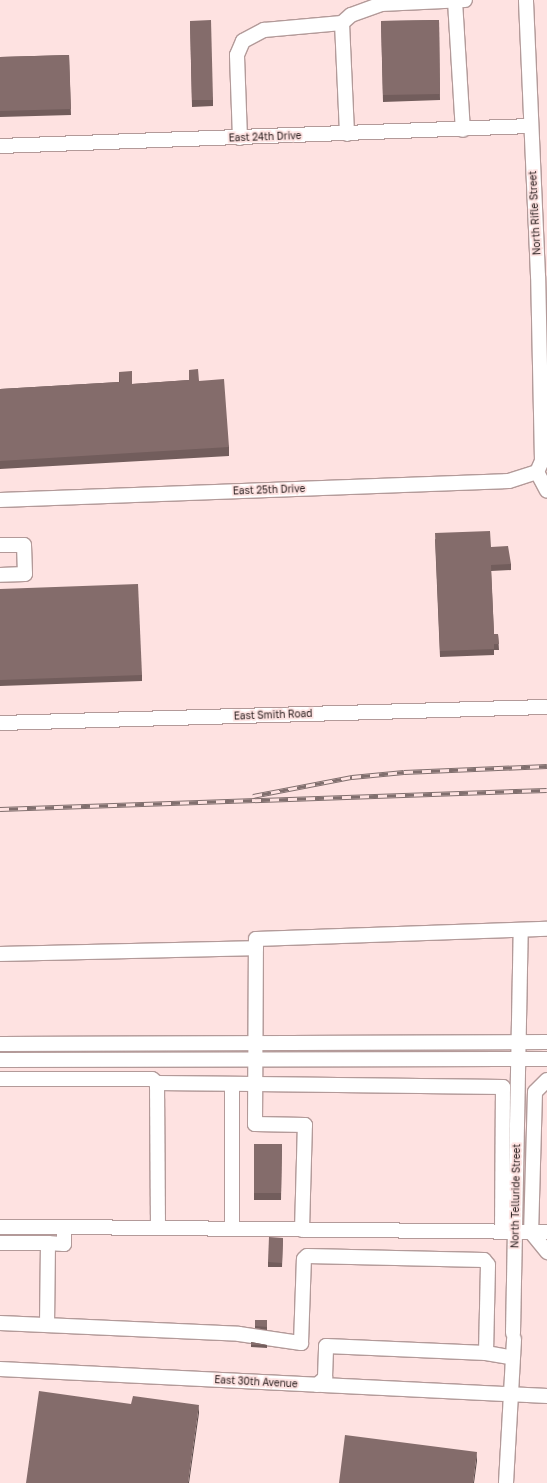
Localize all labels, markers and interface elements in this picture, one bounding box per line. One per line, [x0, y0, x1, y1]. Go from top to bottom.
street label: East 24th Drive [228, 130, 302, 144]
street label: North Rifle Street [527, 171, 543, 255]
street label: East 25th Drive [233, 483, 305, 497]
street label: East Smith Road [234, 708, 312, 722]
street label: North Telluride Street [509, 1144, 523, 1248]
street label: East 30th Avenue [214, 1374, 298, 1390]

